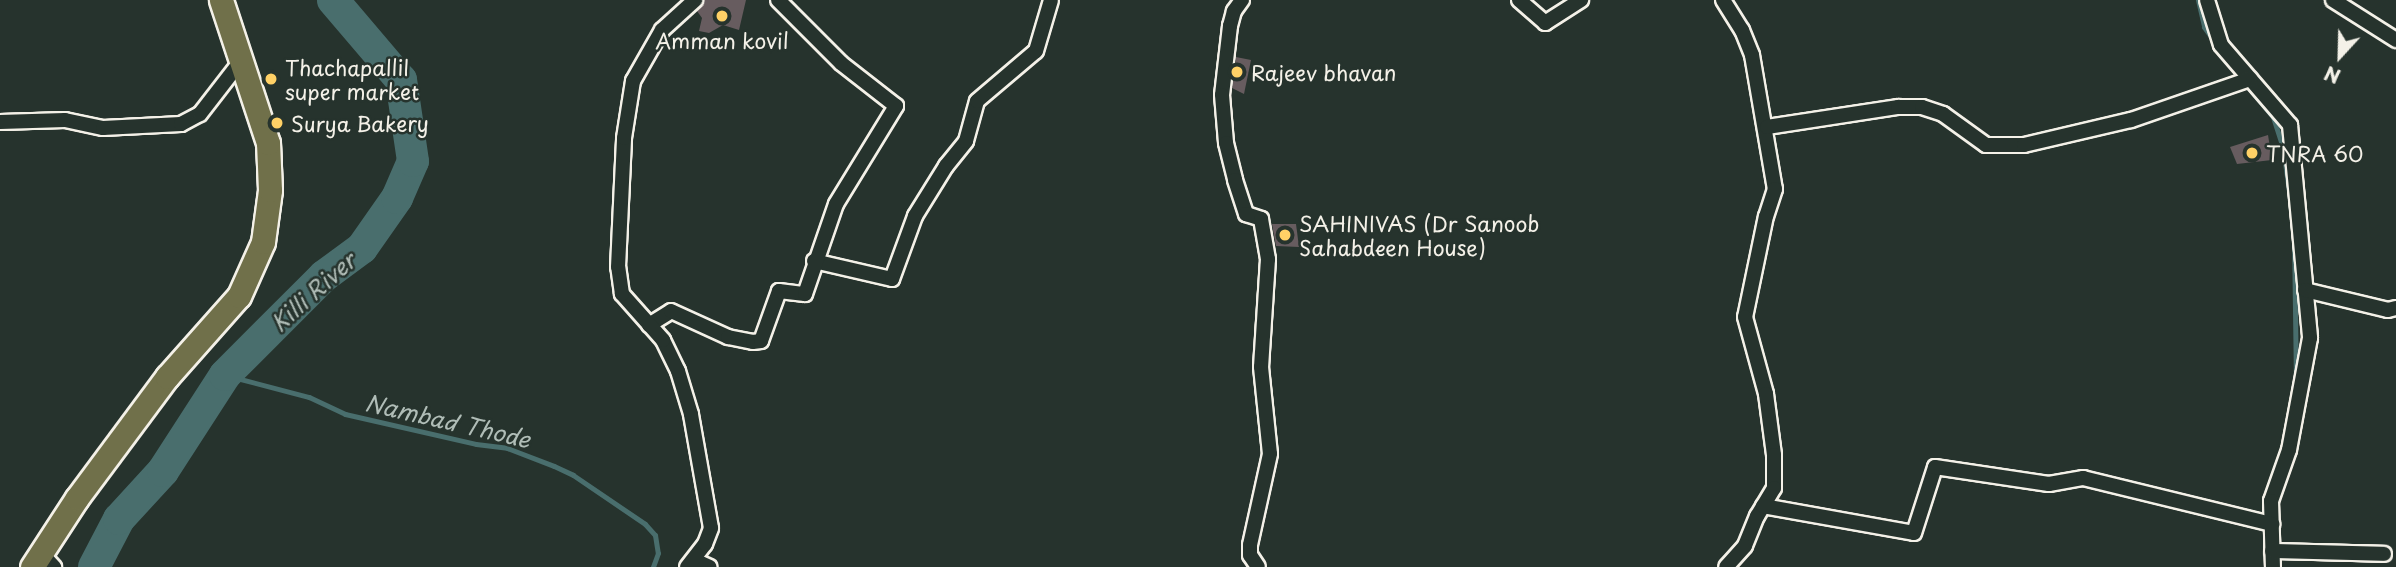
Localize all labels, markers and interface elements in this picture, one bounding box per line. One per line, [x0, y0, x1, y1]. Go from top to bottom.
marker: Amman kovil [714, 8, 730, 24]
north arrow [2305, 21, 2375, 91]
place label: Amman kovil [655, 27, 789, 53]
place label: Thachapallil super market [285, 54, 421, 104]
place label: Rajeev bhavan [1251, 59, 1397, 85]
text: N [2320, 60, 2344, 91]
marker: Rajeev bhavan [1229, 64, 1245, 80]
marker: Thachapallil super market [263, 71, 279, 87]
place label: Surya Bakery [291, 110, 431, 136]
marker: Surya Bakery [269, 115, 285, 131]
place label: TNRA 60 [2266, 140, 2365, 166]
marker: TNRA 60 [2244, 145, 2260, 161]
place label: SAHINIVAS (Dr Sanoob Sahabdeen House) [1299, 210, 1541, 260]
marker: SAHINIVAS (Dr Sanoob Sahabdeen House) [1277, 227, 1293, 243]
water label: Killi River [265, 247, 361, 337]
water label: Nambad Thode [363, 389, 533, 453]

